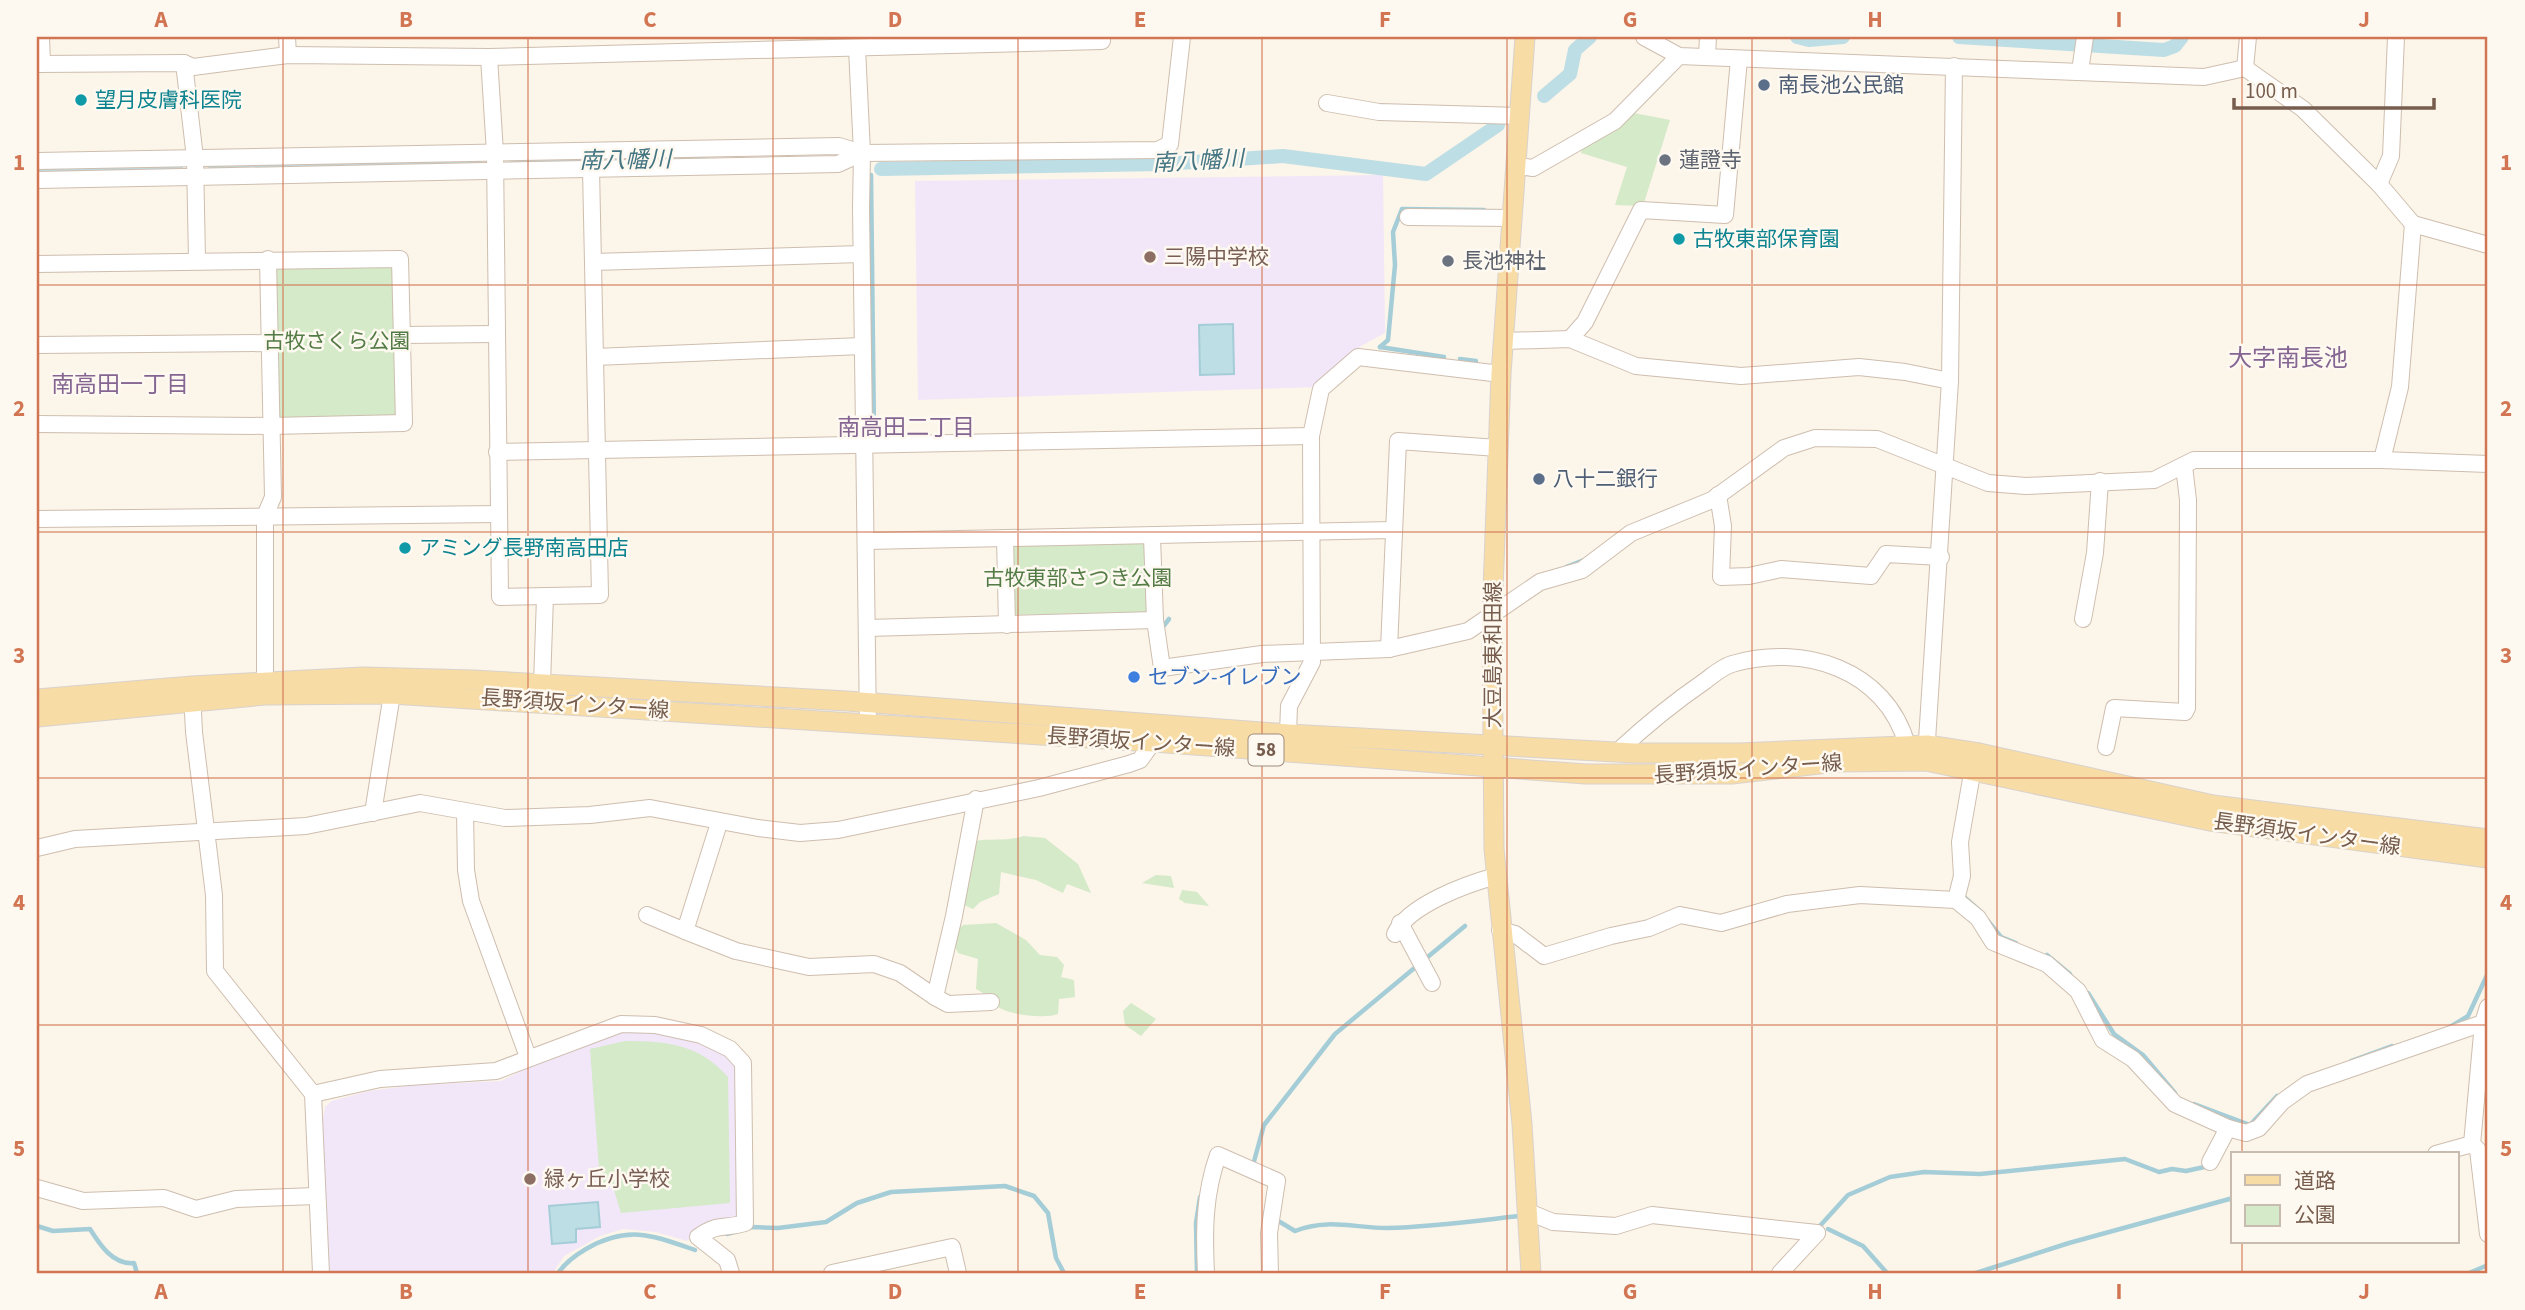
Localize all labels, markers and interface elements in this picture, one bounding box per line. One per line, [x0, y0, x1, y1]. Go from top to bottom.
text: A [153, 3, 168, 36]
text: B [399, 3, 413, 36]
text: C [643, 3, 657, 36]
text: D [888, 3, 902, 36]
text: E [1134, 3, 1146, 36]
text: F [1379, 3, 1391, 36]
text: G [1623, 3, 1637, 36]
text: H [1867, 3, 1883, 36]
text: I [2116, 3, 2122, 36]
text: J [2358, 3, 2370, 36]
scale bar [2234, 66, 2434, 110]
place label: 南長池公民館 [1778, 70, 1904, 100]
text: 100 m [2245, 76, 2298, 106]
marker: 南長池公民館 [1756, 77, 1772, 93]
place label: 望月皮膚科医院 [95, 85, 242, 115]
marker: 望月皮膚科医院 [73, 92, 89, 108]
water label: 南八幡川 [1151, 142, 1248, 180]
water label: 南八幡川 [579, 143, 674, 177]
place label: 蓮證寺 [1679, 145, 1742, 175]
text: 1 [13, 146, 25, 179]
text: 1 [2500, 146, 2512, 179]
marker: 蓮證寺 [1657, 152, 1673, 168]
place label: 古牧東部保育園 [1693, 224, 1840, 254]
marker: 古牧東部保育園 [1671, 231, 1687, 247]
place label: 三陽中学校 [1164, 242, 1269, 272]
place label: 長池神社 [1462, 246, 1546, 276]
marker: 三陽中学校 [1142, 249, 1158, 265]
marker: 長池神社 [1440, 253, 1456, 269]
park label: 古牧さくら公園 [264, 326, 411, 356]
district label: 大字南長池 [2228, 341, 2348, 376]
district label: 南高田一丁目 [51, 368, 189, 401]
text: 2 [13, 392, 25, 425]
text: 2 [2500, 392, 2512, 425]
district label: 南高田二丁目 [837, 411, 975, 444]
place label: 八十二銀行 [1553, 464, 1658, 494]
marker: 八十二銀行 [1531, 471, 1547, 487]
place label: アミング長野南高田店 [419, 533, 629, 563]
marker: アミング長野南高田店 [397, 540, 413, 556]
park label: 古牧東部さつき公園 [984, 563, 1173, 593]
street label: 大豆島東和田線 [1478, 582, 1508, 729]
text: 3 [13, 639, 25, 672]
text: 3 [2500, 639, 2512, 672]
place label: セブン-イレブン [1148, 662, 1302, 692]
marker: セブン-イレブン [1126, 669, 1142, 685]
street label: 長野須坂インター線 [480, 682, 670, 726]
street label: 長野須坂インター線 [1046, 720, 1236, 764]
road number: 58 [1248, 734, 1284, 765]
street label: 長野須坂インター線 [1653, 747, 1843, 791]
street label: 長野須坂インター線 [2211, 806, 2403, 862]
text: 4 [13, 886, 25, 919]
text: 4 [2500, 886, 2512, 919]
text: 5 [13, 1132, 25, 1165]
text: 5 [2500, 1132, 2512, 1165]
legend [2231, 1152, 2458, 1244]
place label: 緑ヶ丘小学校 [544, 1164, 670, 1194]
text: 道路 [2294, 1166, 2336, 1196]
marker: 緑ヶ丘小学校 [522, 1171, 538, 1187]
text: 公園 [2294, 1200, 2336, 1230]
text: A [153, 1275, 168, 1308]
text: B [399, 1275, 413, 1308]
text: C [643, 1275, 657, 1308]
text: D [888, 1275, 902, 1308]
text: E [1134, 1275, 1146, 1308]
text: F [1379, 1275, 1391, 1308]
text: G [1623, 1275, 1637, 1308]
text: H [1867, 1275, 1883, 1308]
text: I [2116, 1275, 2122, 1308]
text: J [2358, 1275, 2370, 1308]

